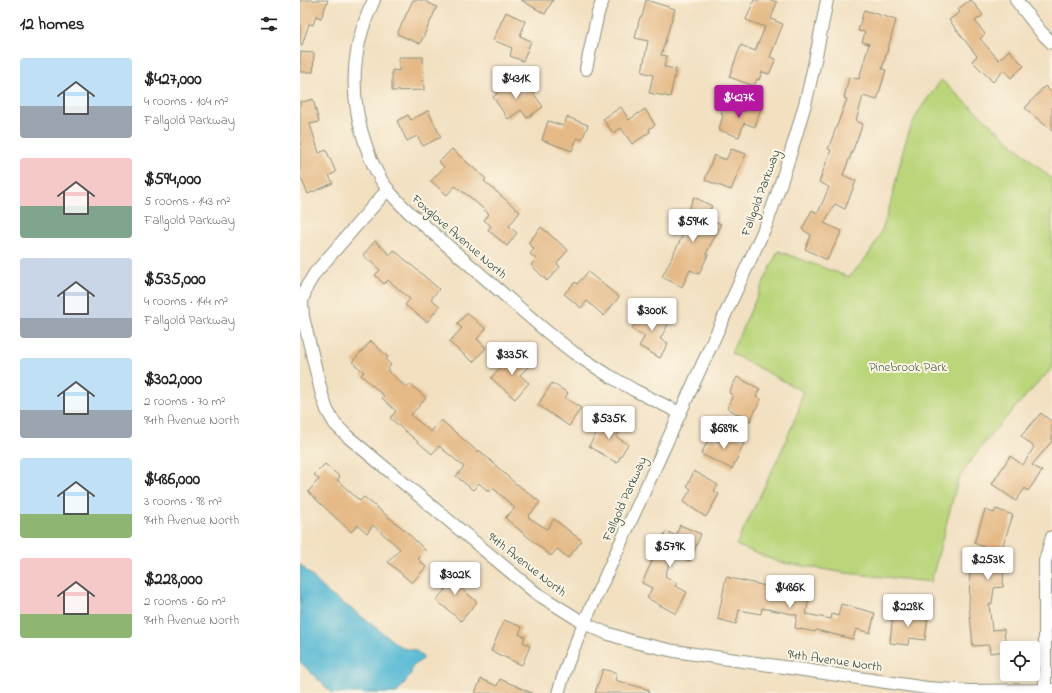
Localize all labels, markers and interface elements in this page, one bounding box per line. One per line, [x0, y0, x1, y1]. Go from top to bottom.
text: 12 homes [20, 12, 84, 37]
icon: filters [258, 13, 280, 35]
pin: $431K [488, 66, 544, 100]
text: $427,000 [144, 67, 202, 92]
text: $431K [501, 69, 531, 88]
icon: home [52, 74, 100, 122]
pin: $427K [711, 85, 767, 119]
text: $427K [723, 88, 755, 107]
text: 4 rooms · 104 m² [144, 92, 228, 111]
text: Fallgold Parkway [144, 111, 235, 130]
street label: Fallgold Parkway [736, 147, 786, 240]
text: $594,000 [144, 167, 201, 192]
icon: home [52, 174, 100, 222]
street label: Foxglove Avenue North [406, 190, 511, 285]
text: 5 rooms · 143 m² [144, 192, 230, 211]
pin: $594K [665, 209, 721, 243]
text: Fallgold Parkway [144, 211, 235, 230]
text: $594K [678, 212, 708, 231]
text: $535,000 [144, 267, 206, 292]
icon: home [52, 274, 100, 322]
text: 4 rooms · 144 m² [144, 292, 228, 311]
pin: $300K [624, 298, 680, 332]
text: $300K [637, 301, 667, 320]
text: Fallgold Parkway [144, 311, 235, 330]
pin: $335K [484, 342, 540, 376]
text: $335K [496, 345, 528, 364]
park label: Pinebrook Park [869, 358, 947, 377]
text: $302,000 [144, 367, 202, 392]
icon: home [52, 374, 100, 422]
text: 2 rooms · 70 m² [144, 392, 225, 411]
pin: $535K [581, 406, 637, 440]
text: $535K [592, 409, 626, 428]
text: 94th Avenue North [144, 411, 239, 430]
pin: $689K [696, 416, 752, 450]
text: $689K [710, 419, 738, 438]
street label: Fallgold Parkway [597, 454, 653, 546]
text: $486,000 [144, 467, 200, 492]
icon: home [52, 474, 100, 522]
text: 3 rooms · 98 m² [144, 492, 222, 511]
text: 94th Avenue North [144, 511, 239, 530]
street label: 94th Avenue North [484, 528, 570, 602]
pin: $579K [642, 534, 698, 568]
text: $579K [655, 537, 685, 556]
pin: $253K [960, 547, 1016, 581]
text: $253K [971, 550, 1005, 569]
pin: $302K [427, 562, 483, 596]
text: $302K [439, 565, 471, 584]
text: $228,000 [144, 567, 203, 592]
icon: home [52, 574, 100, 622]
pin: $486K [762, 575, 818, 609]
text: $486K [775, 578, 805, 597]
text: 2 rooms · 60 m² [144, 592, 226, 611]
pin: $228K [880, 594, 936, 628]
text: $228K [892, 597, 924, 616]
text: 94th Avenue North [144, 611, 239, 630]
map controls [1000, 641, 1040, 681]
button: locate [1000, 641, 1040, 681]
street label: 94th Avenue North [786, 645, 884, 677]

